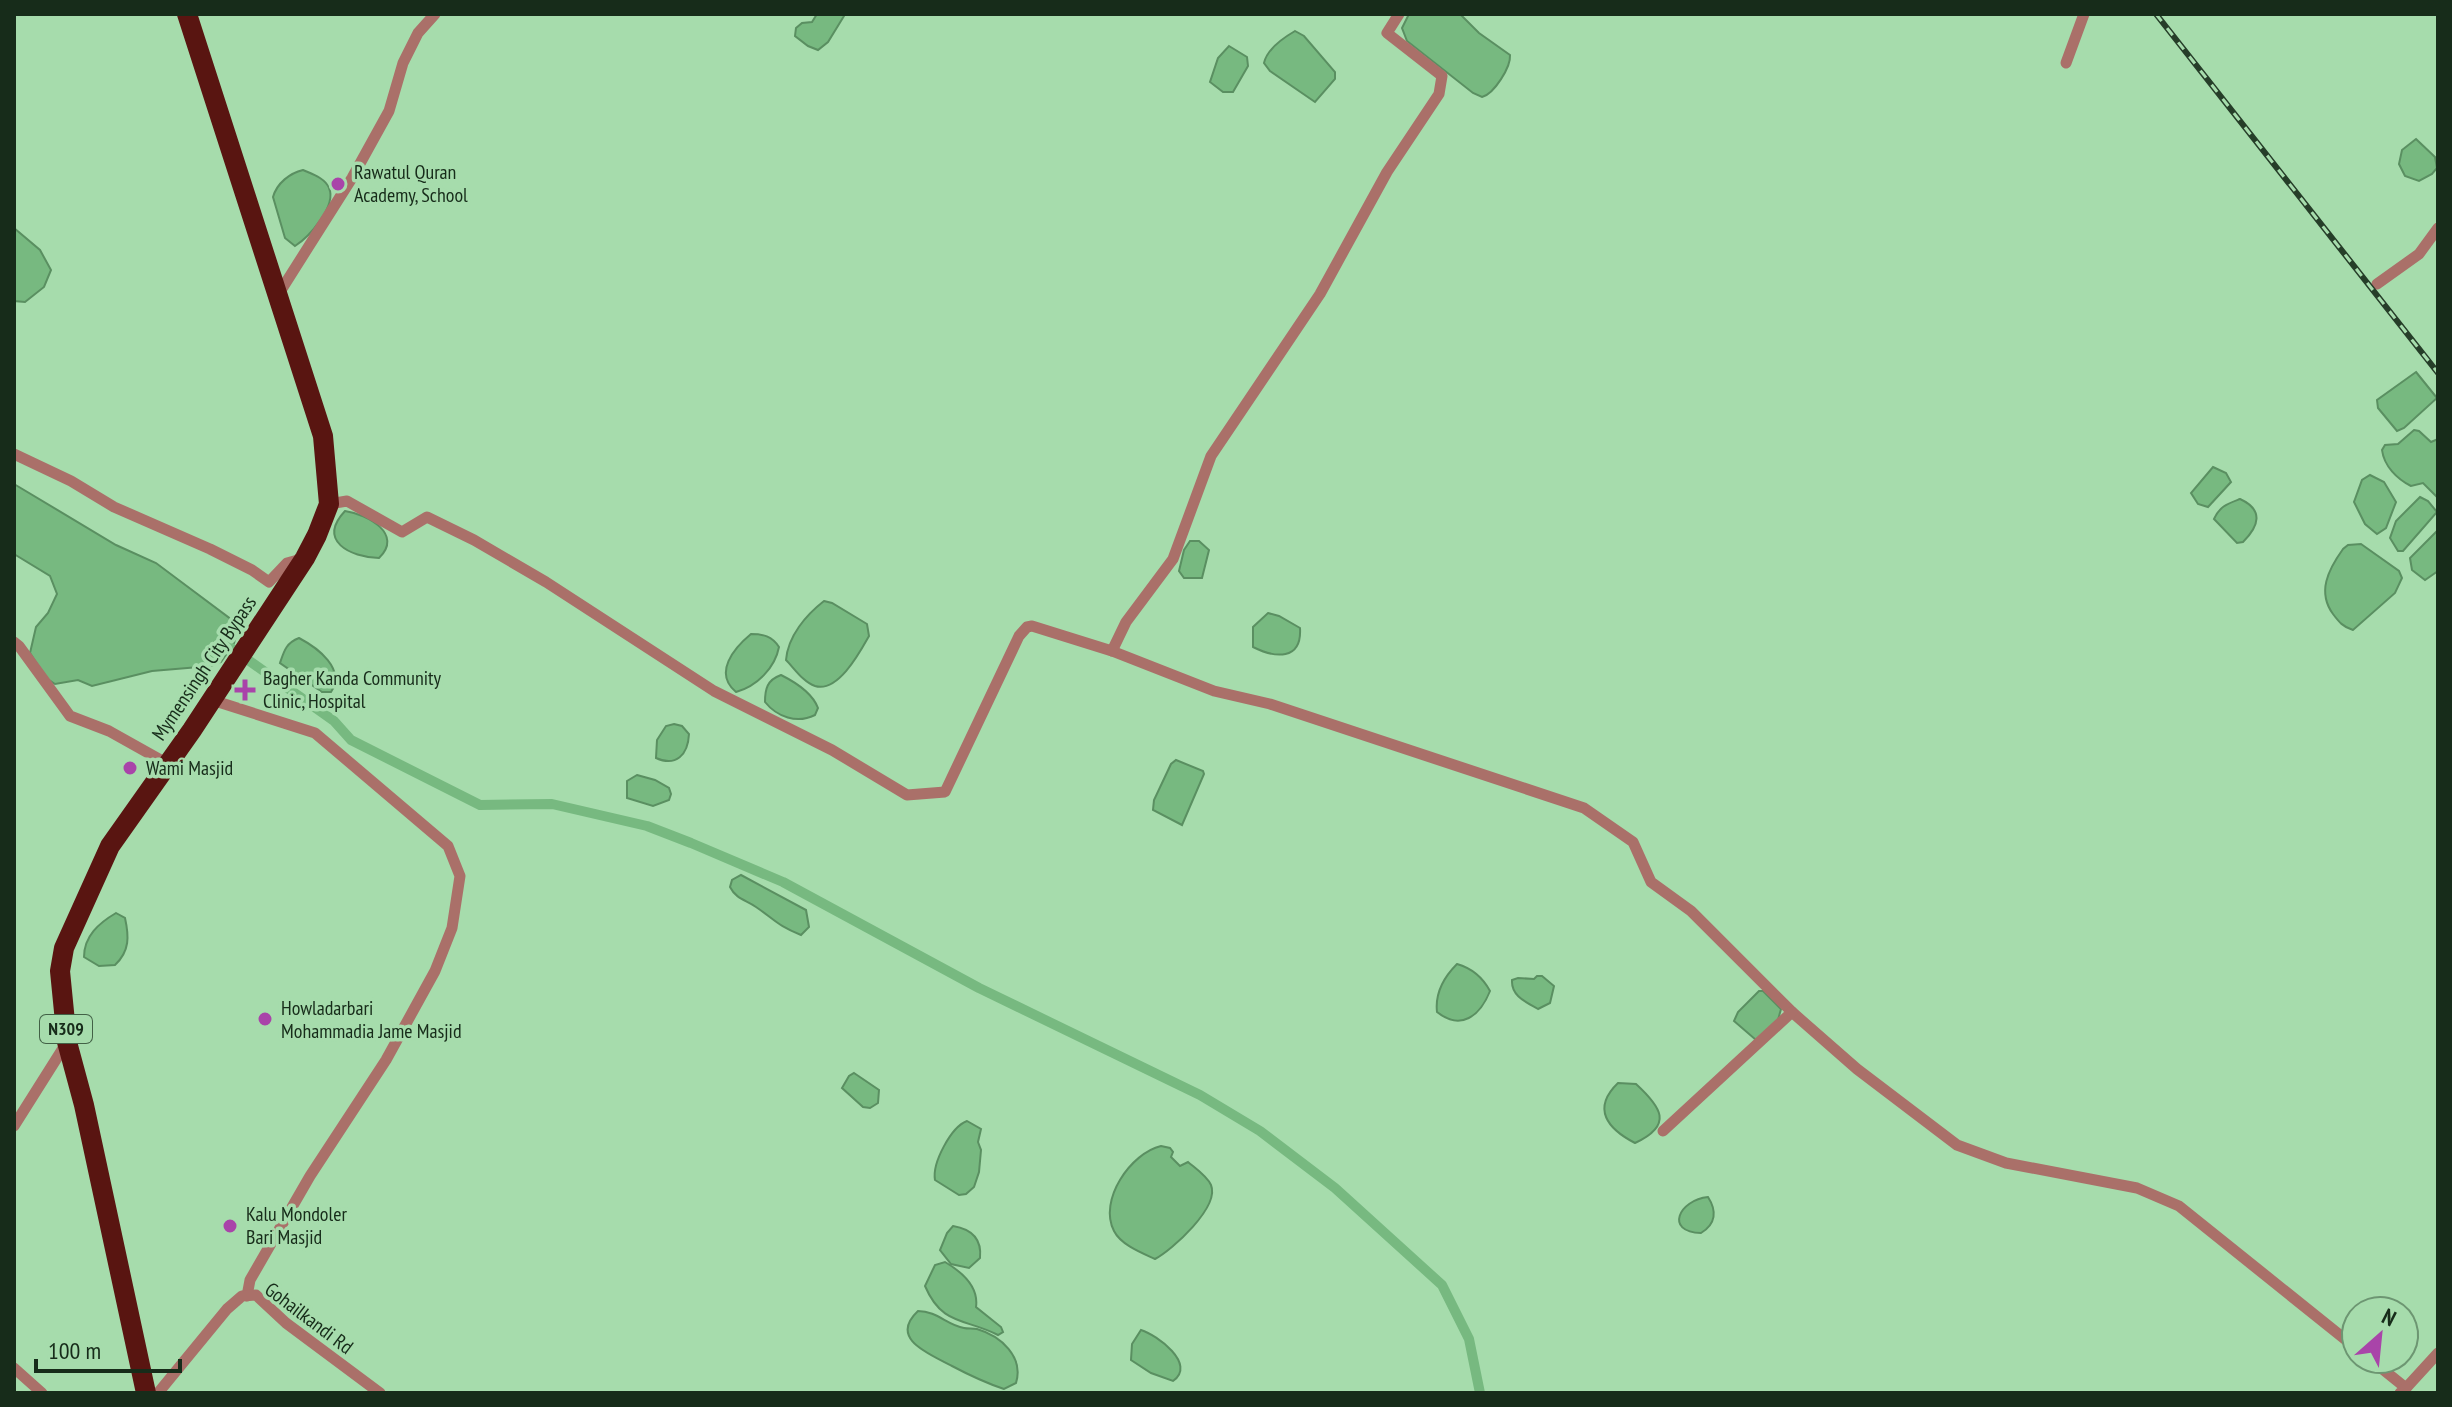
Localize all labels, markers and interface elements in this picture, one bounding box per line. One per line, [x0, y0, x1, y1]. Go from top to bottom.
place label: Rawatul Quran Academy, School [354, 159, 468, 208]
marker: Rawatul Quran Academy, School [329, 175, 347, 193]
street label: Mymensingh City Bypass [146, 590, 262, 745]
place label: Bagher Kanda Community Clinic, Hospital [263, 665, 441, 714]
marker: Bagher Kanda Community Clinic, Hospital [234, 679, 256, 701]
place label: Wami Masjid [146, 755, 233, 781]
marker: Wami Masjid [121, 759, 139, 777]
place label: Howladarbari Mohammadia Jame Masjid [281, 995, 462, 1044]
marker: Howladarbari Mohammadia Jame Masjid [256, 1010, 274, 1028]
road number: N309 [40, 1015, 92, 1043]
place label: Kalu Mondoler Bari Masjid [246, 1201, 347, 1250]
marker: Kalu Mondoler Bari Masjid [221, 1217, 239, 1235]
street label: Gohailkandi Rd [260, 1276, 358, 1360]
north arrow [2340, 1295, 2420, 1375]
text: N [2377, 1302, 2401, 1332]
scale bar [36, 1323, 180, 1373]
text: 100 m [48, 1335, 101, 1366]

